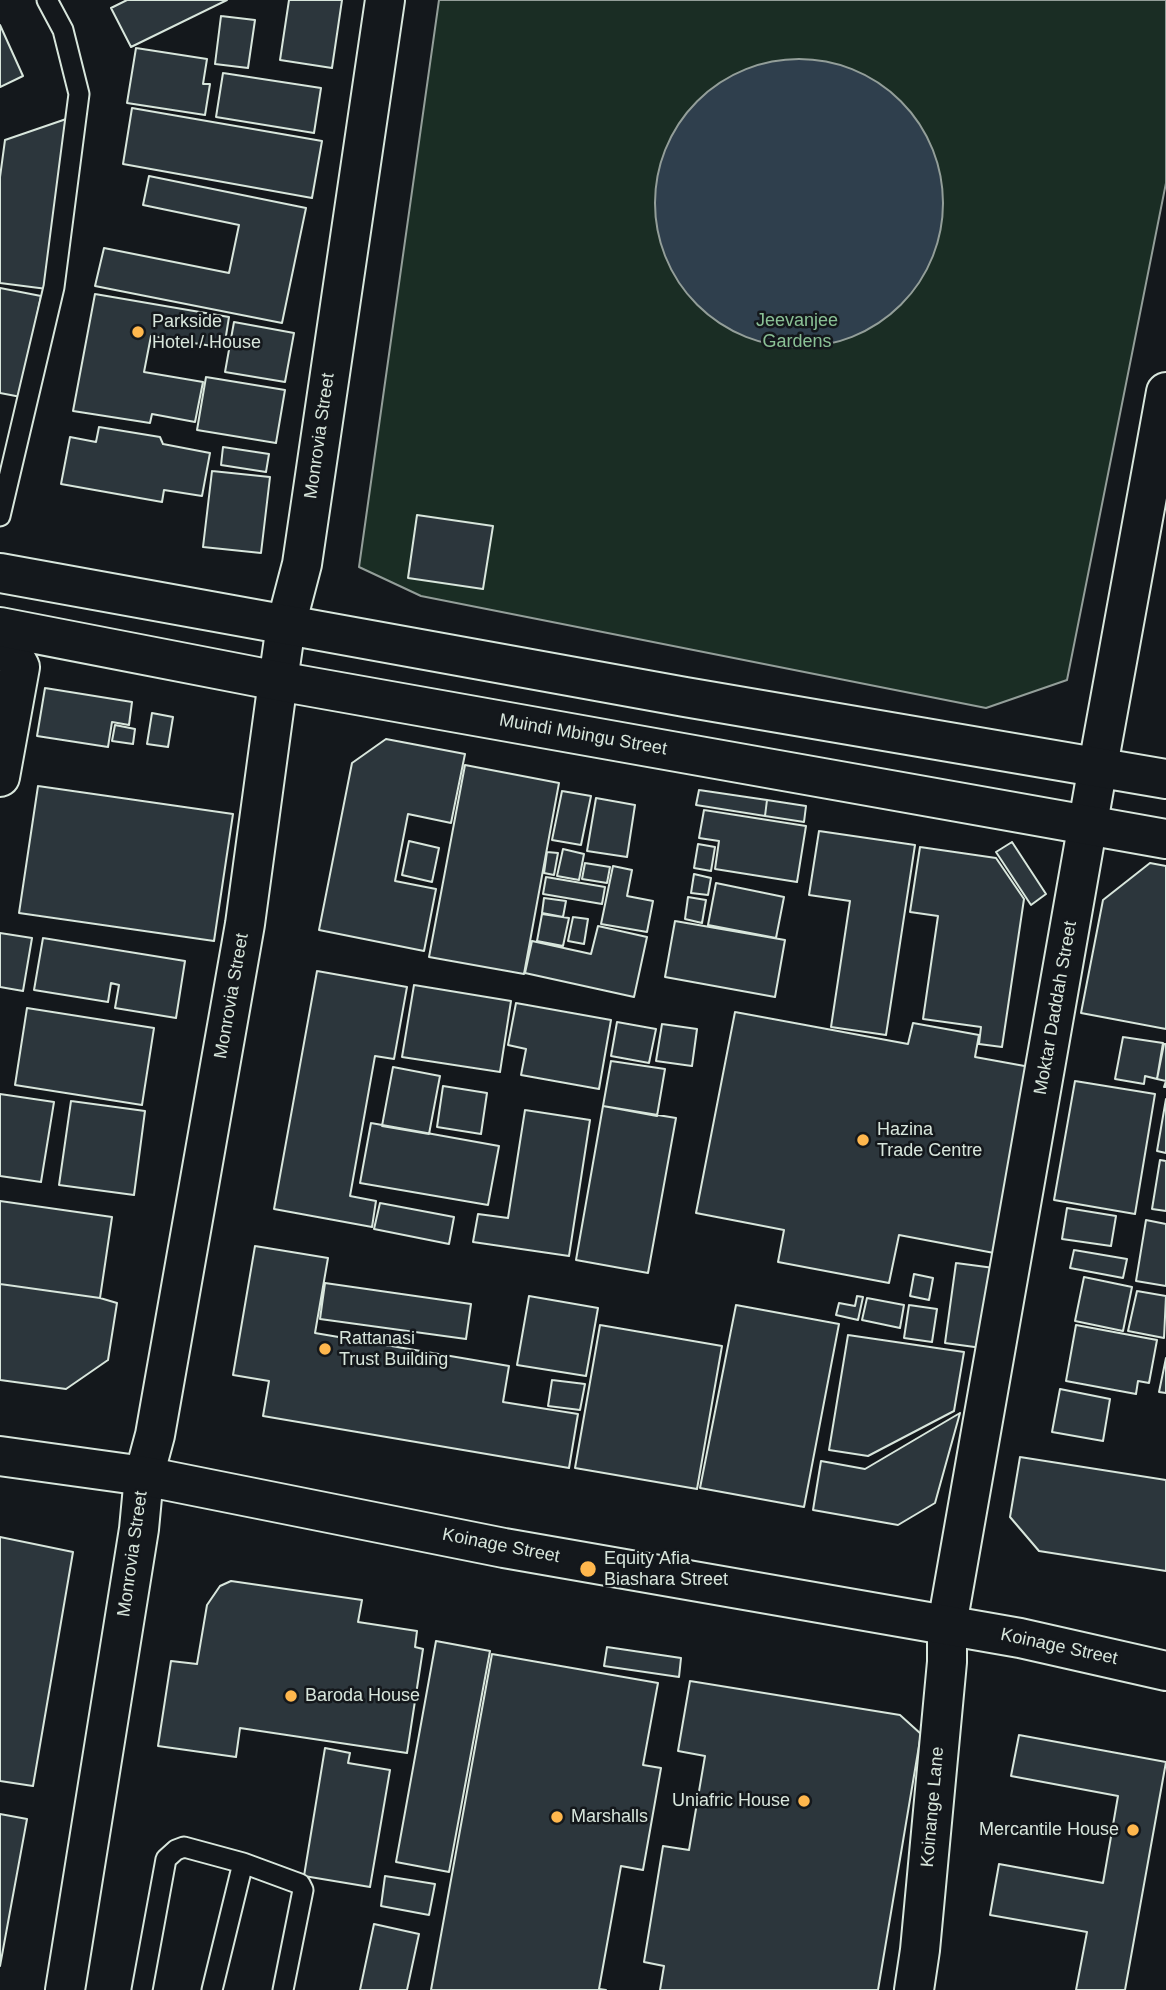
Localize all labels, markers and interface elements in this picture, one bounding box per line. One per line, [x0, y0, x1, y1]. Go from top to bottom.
park label: Jeevanjee Gardens [756, 310, 838, 352]
place label: Parkside Hotel / House [152, 311, 261, 354]
marker: Parkside Hotel / House [130, 324, 146, 340]
street label: Monrovia Street [300, 372, 340, 500]
street label: Muindi Mbingu Street [497, 710, 669, 760]
street label: Moktar Daddah Street [1030, 919, 1082, 1097]
street label: Monrovia Street [210, 932, 254, 1060]
place label: Hazina Trade Centre [877, 1119, 982, 1162]
marker: Hazina Trade Centre [855, 1132, 871, 1148]
place label: Rattanasi Trust Building [339, 1328, 448, 1370]
marker: Rattanasi Trust Building [317, 1341, 333, 1357]
street label: Monrovia Street [113, 1490, 153, 1618]
street label: Koinage Street [440, 1524, 562, 1568]
place label: Equity Afia Biashara Street [604, 1548, 728, 1590]
marker: Equity Afia Biashara Street [578, 1559, 598, 1579]
street label: Koinage Street [999, 1624, 1119, 1670]
place label: Baroda House [305, 1685, 420, 1707]
marker: Baroda House [283, 1688, 299, 1704]
street label: Koinange Lane [917, 1746, 949, 1868]
place label: Uniafric House [672, 1790, 790, 1812]
marker: Uniafric House [796, 1793, 812, 1809]
place label: Marshalls [571, 1806, 648, 1828]
marker: Marshalls [549, 1809, 565, 1825]
place label: Mercantile House [979, 1819, 1119, 1841]
marker: Mercantile House [1125, 1822, 1141, 1838]

